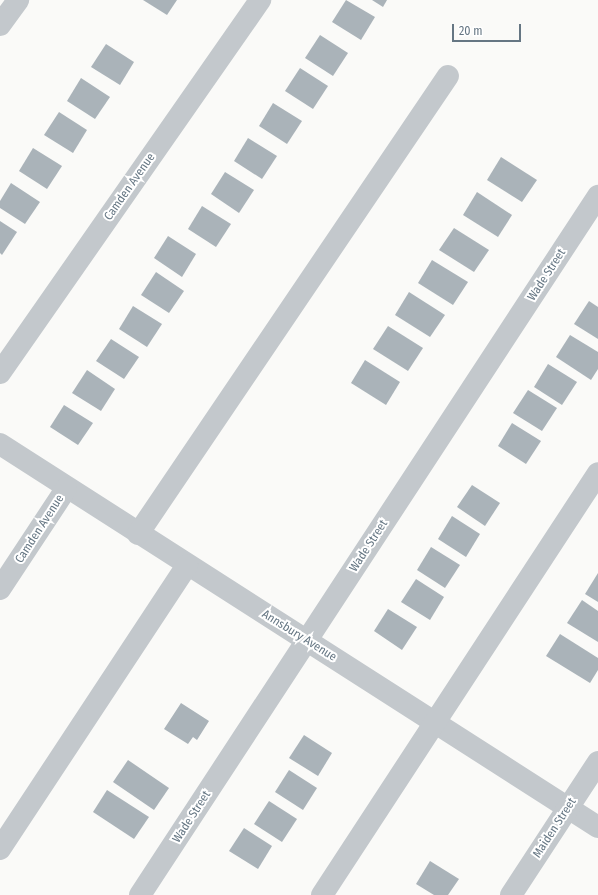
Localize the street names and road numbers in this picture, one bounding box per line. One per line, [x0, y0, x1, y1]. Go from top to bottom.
street label: Camden Avenue [102, 151, 158, 223]
street label: Wade Street [525, 246, 569, 304]
street label: Camden Avenue [13, 492, 67, 566]
street label: Wade Street [347, 517, 391, 575]
street label: Annsbury Avenue [259, 607, 339, 665]
street label: Wade Street [170, 788, 214, 846]
street label: Maiden Street [530, 795, 580, 861]

